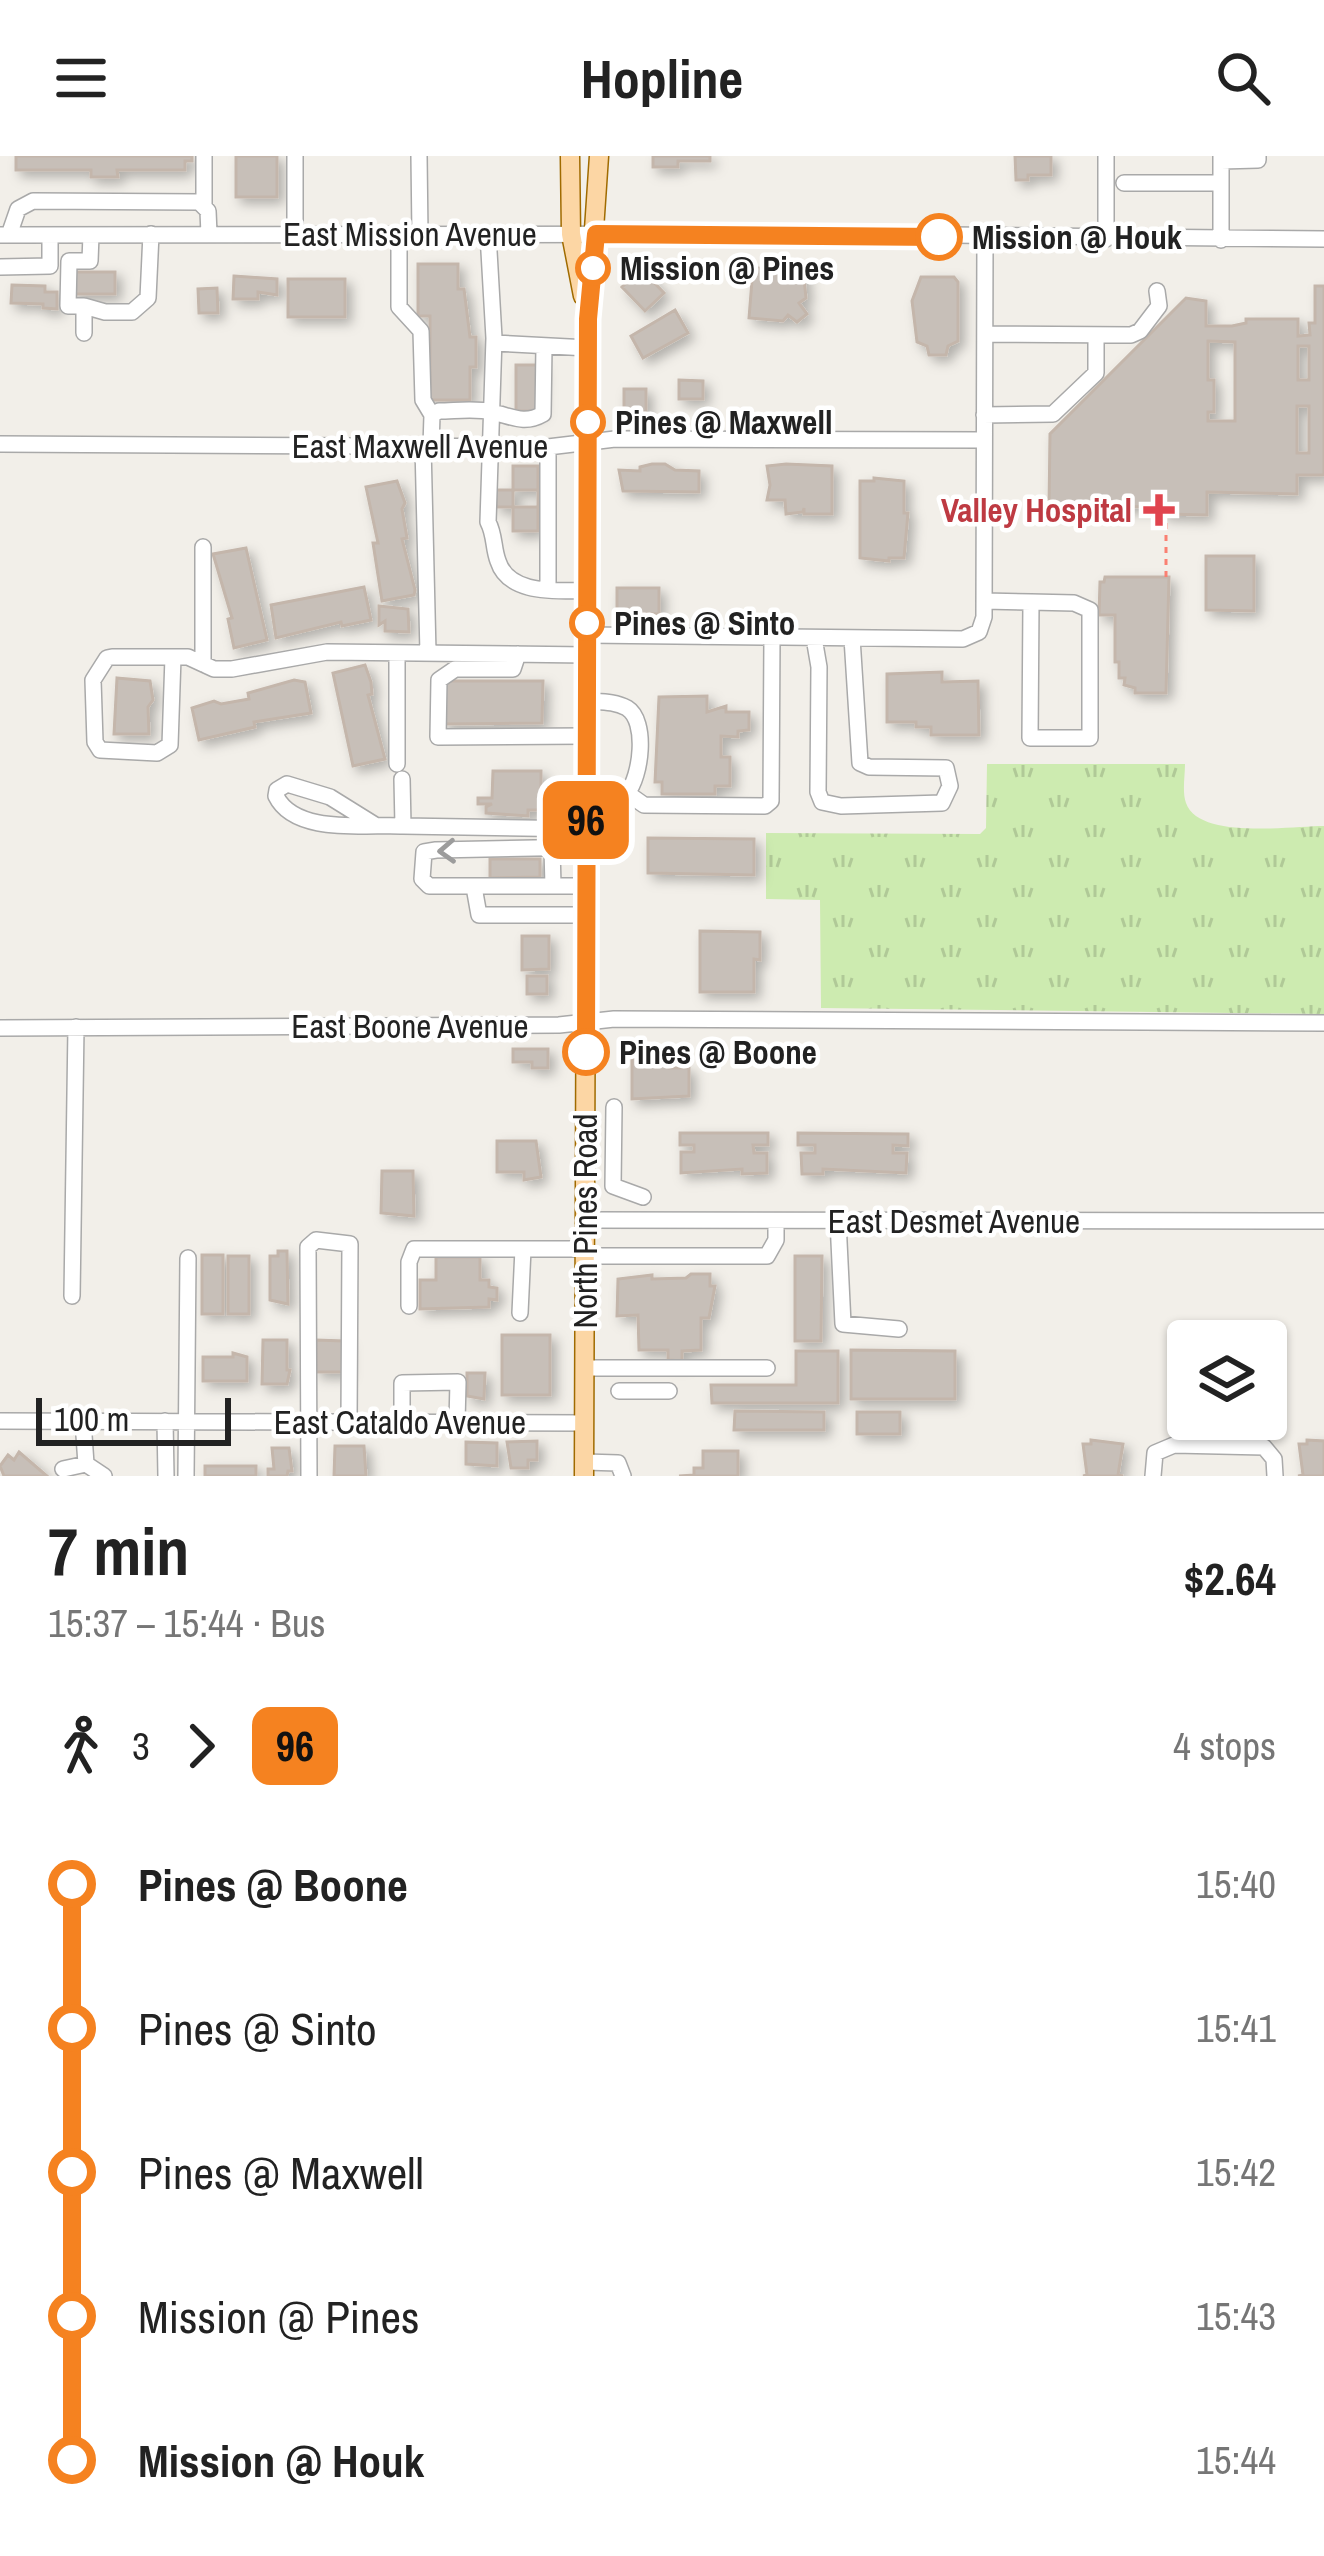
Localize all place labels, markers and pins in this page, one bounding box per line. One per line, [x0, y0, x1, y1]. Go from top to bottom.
marker: Mission @ Houk [917, 215, 961, 259]
place label: Mission @ Houk [972, 215, 1183, 259]
place label: Mission @ Pines [620, 246, 834, 290]
marker: Mission @ Pines [577, 252, 609, 284]
place label: Pines @ Maxwell [615, 400, 832, 444]
marker: Pines @ Maxwell [572, 406, 604, 438]
place label: Valley Hospital [941, 488, 1132, 532]
marker: Valley Hospital [1143, 494, 1175, 526]
place label: Pines @ Sinto [614, 601, 795, 645]
marker: Pines @ Sinto [571, 607, 603, 639]
marker: Pines @ Boone [564, 1030, 608, 1074]
place label: Pines @ Boone [619, 1030, 817, 1074]

